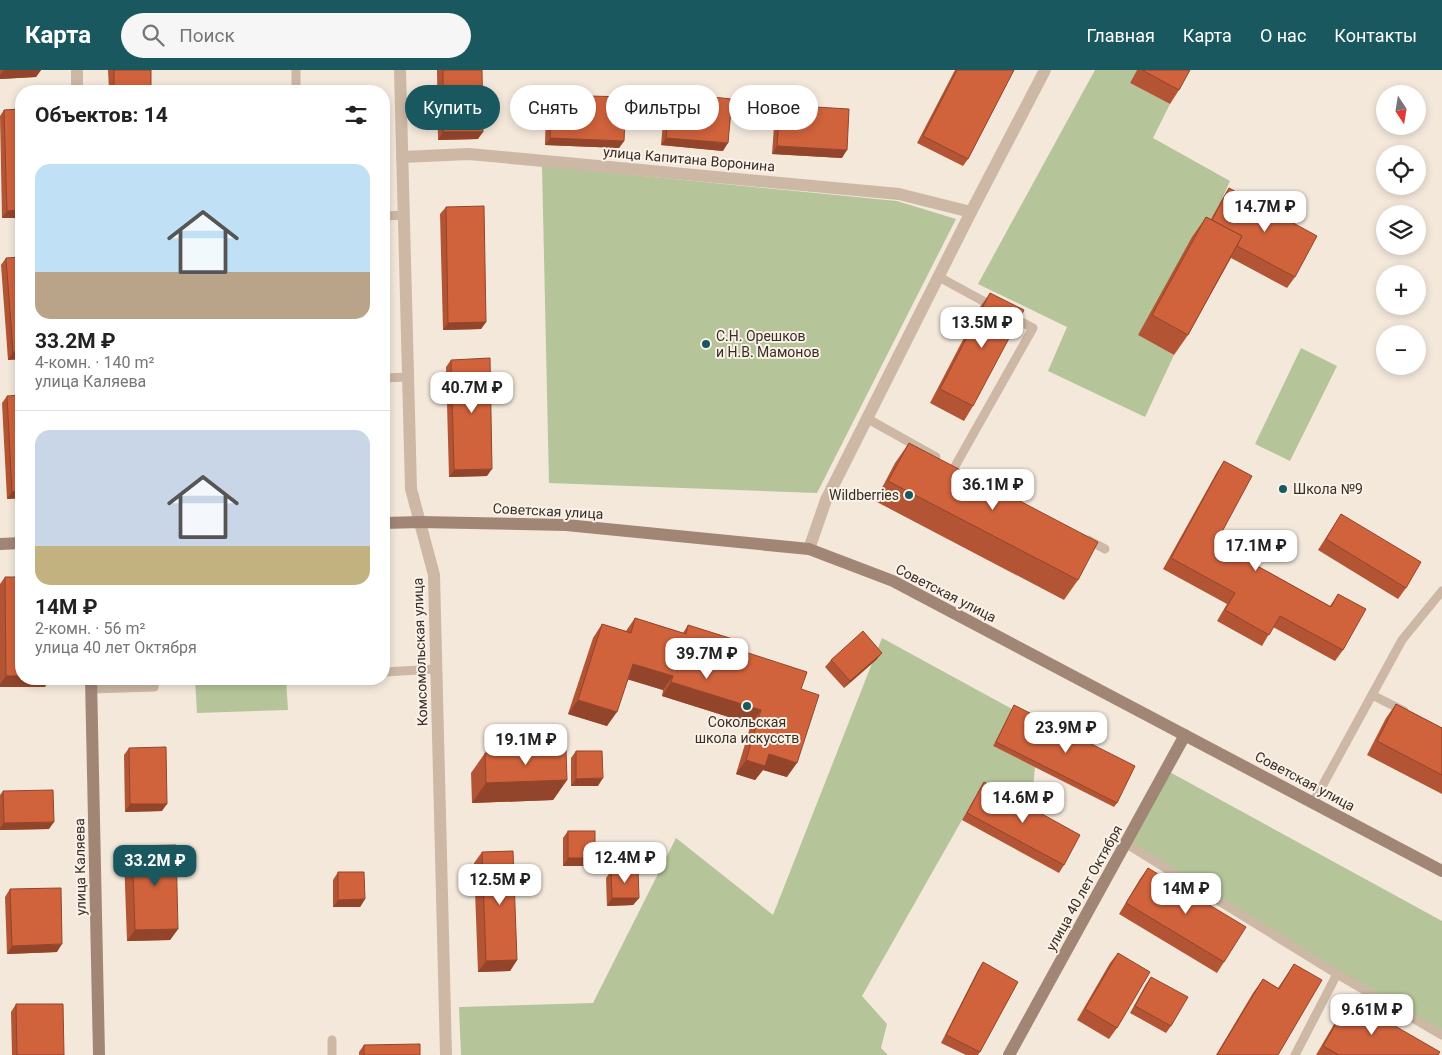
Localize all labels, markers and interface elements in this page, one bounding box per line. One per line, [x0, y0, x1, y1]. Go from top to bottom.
search box [121, 13, 471, 58]
text: Карта [25, 21, 91, 49]
icon: search [139, 21, 167, 49]
text: Поиск [179, 24, 235, 47]
text: Главная [1086, 25, 1155, 46]
text: Карта [1183, 25, 1232, 46]
text: О нас [1260, 25, 1306, 46]
text: Контакты [1334, 25, 1417, 46]
chip: Купить [405, 85, 500, 130]
chip: Снять [510, 85, 596, 130]
chip: Фильтры [606, 85, 719, 130]
chip: Новое [729, 85, 818, 130]
north arrow [1376, 85, 1426, 135]
map controls [1376, 85, 1426, 375]
icon: filters [342, 101, 370, 129]
text: Объектов: 14 [35, 103, 168, 127]
street label: улица Капитана Воронина [602, 144, 776, 174]
button: locate [1376, 145, 1426, 195]
pin: 14.7M ₽ [1219, 190, 1311, 233]
icon: home [158, 197, 248, 287]
text: 14.7M ₽ [1234, 197, 1296, 216]
button: layers [1376, 205, 1426, 255]
button: + [1376, 265, 1426, 315]
pin: 13.5M ₽ [936, 306, 1028, 349]
text: 13.5M ₽ [951, 313, 1013, 332]
button: − [1376, 325, 1426, 375]
place label: С.Н. Орешков и Н.В. Мамонов [716, 328, 819, 360]
text: 33.2M ₽ [35, 329, 116, 353]
marker: С.Н. Орешков и Н.В. Мамонов [700, 338, 712, 350]
text: 4-комн. · 140 m² [35, 353, 154, 372]
text: улица Каляева [35, 372, 146, 391]
pin: 40.7M ₽ [426, 372, 518, 414]
text: 40.7M ₽ [441, 378, 503, 397]
icon: home [158, 462, 248, 552]
pin: 36.1M ₽ [947, 468, 1039, 511]
text: 36.1M ₽ [962, 475, 1024, 494]
place label: Школа №9 [1293, 481, 1363, 497]
marker: Школа №9 [1277, 483, 1289, 495]
place label: Wildberries [829, 487, 899, 503]
marker: Wildberries [903, 489, 915, 501]
street label: Советская улица [492, 500, 604, 522]
pin: 17.1M ₽ [1210, 530, 1302, 572]
text: 17.1M ₽ [1225, 536, 1287, 555]
street label: Советская улица [893, 561, 999, 625]
street label: Комсомольская улица [409, 577, 431, 727]
text: 14M ₽ [35, 595, 98, 619]
text: 2-комн. · 56 m² [35, 619, 145, 638]
text: улица 40 лет Октября [35, 638, 197, 657]
pin: 39.7M ₽ [661, 638, 753, 680]
text: 39.7M ₽ [676, 644, 738, 663]
marker: Сокольская школа искусств [741, 700, 753, 712]
pin: 23.9M ₽ [1020, 712, 1112, 754]
place label: Сокольская школа искусств [695, 714, 799, 746]
text: 23.9M ₽ [1035, 718, 1097, 737]
pin: 19.1M ₽ [480, 724, 572, 766]
text: 19.1M ₽ [495, 730, 557, 749]
street label: Советская улица [1252, 748, 1358, 814]
pin: 14.6M ₽ [977, 782, 1069, 824]
text: 14.6M ₽ [992, 788, 1054, 807]
street label: улица Каляева [71, 818, 89, 916]
street label: улица 40 лет Октября [1043, 822, 1125, 954]
pin: 12.4M ₽ [579, 842, 671, 884]
pin: 33.2M ₽ [109, 844, 201, 887]
text: 12.4M ₽ [594, 848, 656, 867]
text: 33.2M ₽ [124, 851, 186, 870]
pin: 12.5M ₽ [454, 864, 546, 906]
text: 12.5M ₽ [469, 870, 531, 889]
pin: 14M ₽ [1151, 872, 1221, 915]
text: 14M ₽ [1162, 879, 1210, 898]
pin: 9.61M ₽ [1326, 994, 1418, 1036]
text: 9.61M ₽ [1341, 1000, 1403, 1019]

